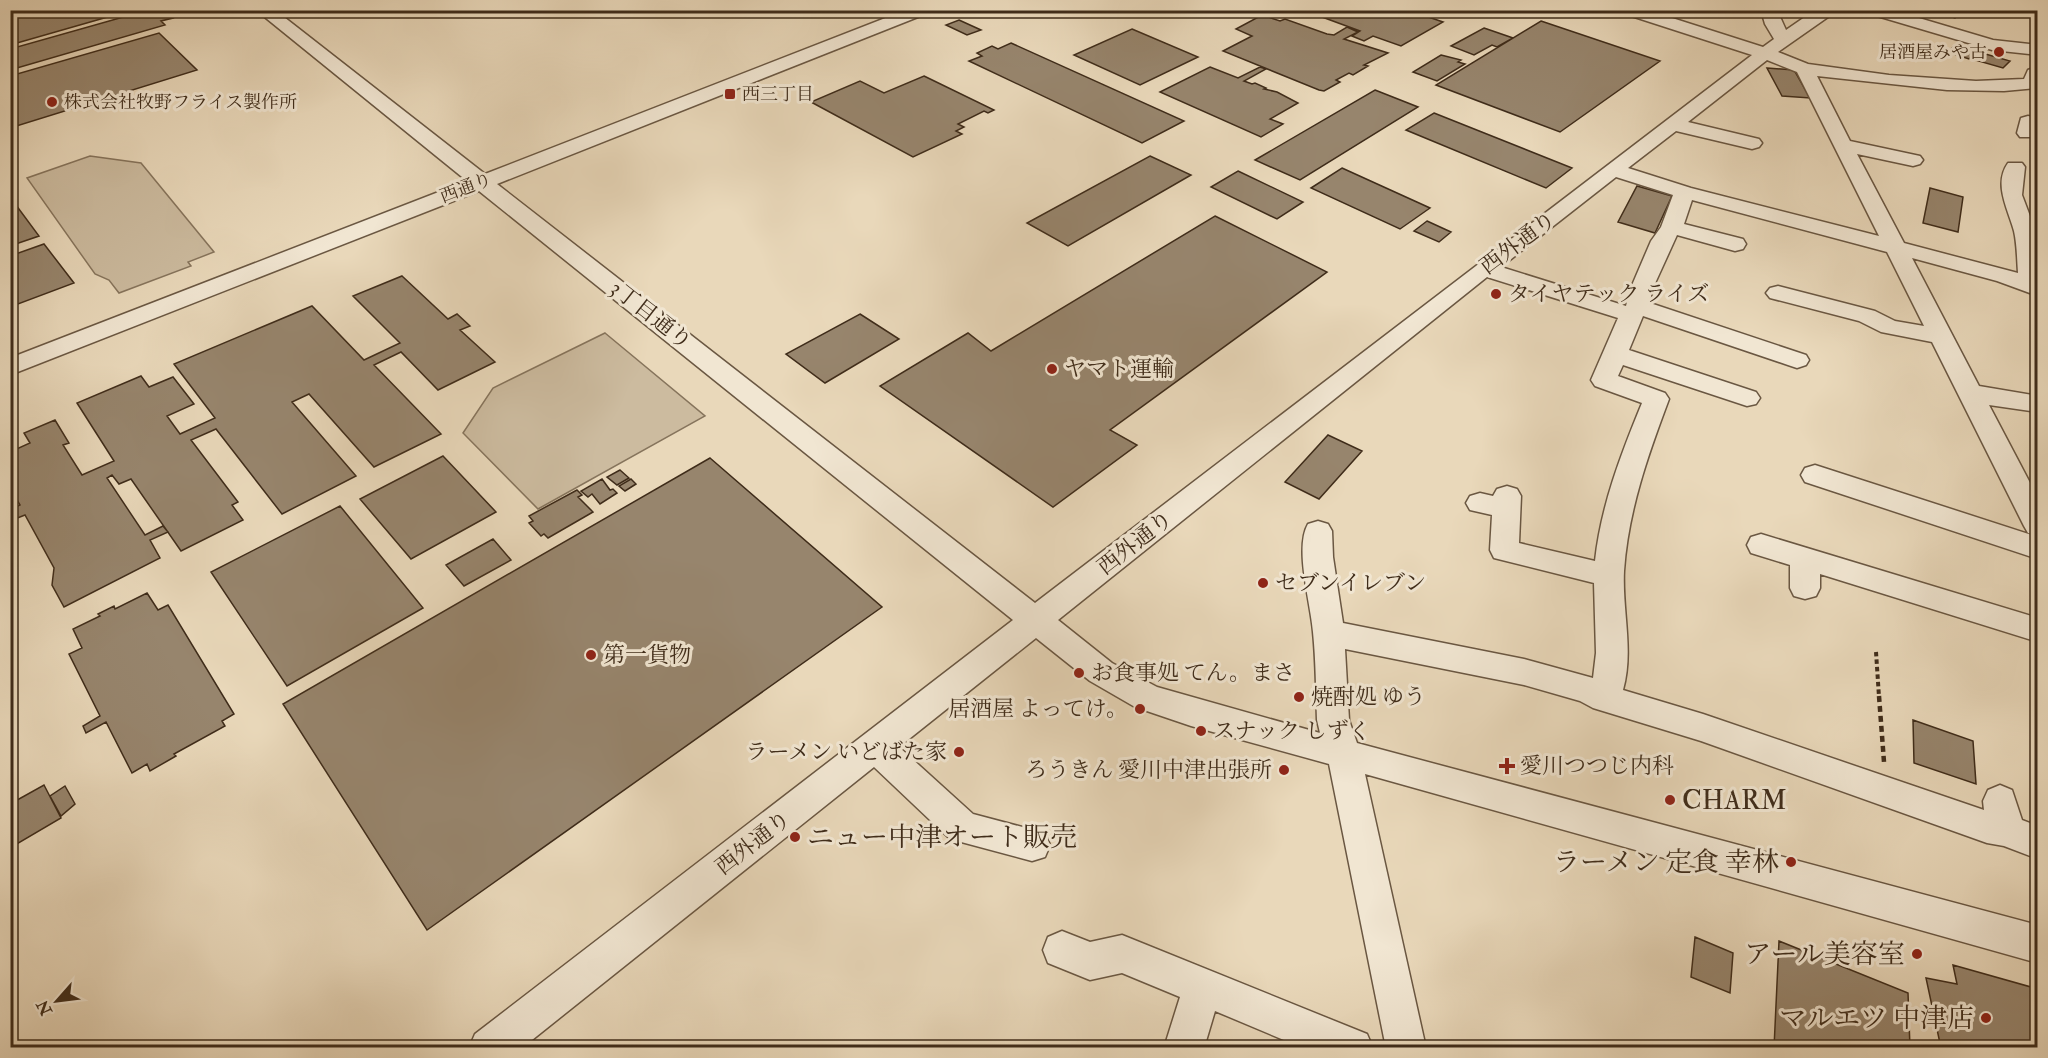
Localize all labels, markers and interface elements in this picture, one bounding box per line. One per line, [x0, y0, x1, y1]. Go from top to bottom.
place label: 居酒屋みや古 [1879, 41, 1987, 64]
marker: 居酒屋みや古 [1992, 45, 2006, 59]
place label: 西三丁目 [742, 83, 814, 106]
marker: 西三丁目 [723, 87, 737, 101]
place label: 株式会社牧野フライス製作所 [64, 91, 297, 114]
marker: 株式会社牧野フライス製作所 [45, 95, 59, 109]
street label: 西通り [437, 168, 495, 208]
street label: 西外通り [1474, 205, 1562, 281]
street label: 3丁目通り [604, 274, 698, 356]
place label: タイヤテック ライズ [1508, 280, 1709, 308]
marker: タイヤテック ライズ [1489, 287, 1503, 301]
place label: ヤマト運輸 [1064, 355, 1174, 383]
marker: ヤマト運輸 [1045, 362, 1059, 376]
street label: 西外通り [1092, 505, 1178, 581]
place label: セブンイレブン [1275, 569, 1426, 597]
marker: セブンイレブン [1256, 576, 1270, 590]
place label: 第一貨物 [603, 641, 691, 669]
marker: 第一貨物 [584, 648, 598, 662]
place label: お食事処 てん。まさ [1091, 659, 1295, 687]
marker: お食事処 てん。まさ [1072, 666, 1086, 680]
place label: 焼酎処 ゆう [1311, 683, 1426, 711]
marker: 焼酎処 ゆう [1292, 690, 1306, 704]
place label: 居酒屋 よってけ。 [948, 695, 1128, 723]
marker: 居酒屋 よってけ。 [1133, 702, 1147, 716]
place label: スナック しずく [1213, 717, 1371, 745]
marker: スナック しずく [1194, 724, 1208, 738]
place label: ラーメン いどばた家 [745, 738, 947, 766]
marker: ラーメン いどばた家 [952, 745, 966, 759]
place label: 愛川つつじ内科 [1520, 752, 1674, 780]
place label: ろうきん 愛川中津出張所 [1025, 756, 1272, 784]
marker: 愛川つつじ内科 [1498, 757, 1516, 775]
marker: ろうきん 愛川中津出張所 [1277, 763, 1291, 777]
place label: CHARM [1682, 784, 1787, 817]
marker: CHARM [1663, 793, 1677, 807]
street label: 西外通り [710, 805, 796, 881]
place label: ニュー中津オート販売 [807, 821, 1077, 854]
marker: ニュー中津オート販売 [788, 830, 802, 844]
place label: ラーメン 定食 幸林 [1553, 846, 1779, 879]
marker: ラーメン 定食 幸林 [1784, 855, 1798, 869]
place label: アール美容室 [1744, 938, 1905, 971]
marker: アール美容室 [1910, 947, 1924, 961]
north arrow [27, 971, 87, 1031]
text: N [32, 996, 57, 1019]
place label: マルエツ 中津店 [1779, 1002, 1974, 1035]
marker: マルエツ 中津店 [1979, 1011, 1993, 1025]

